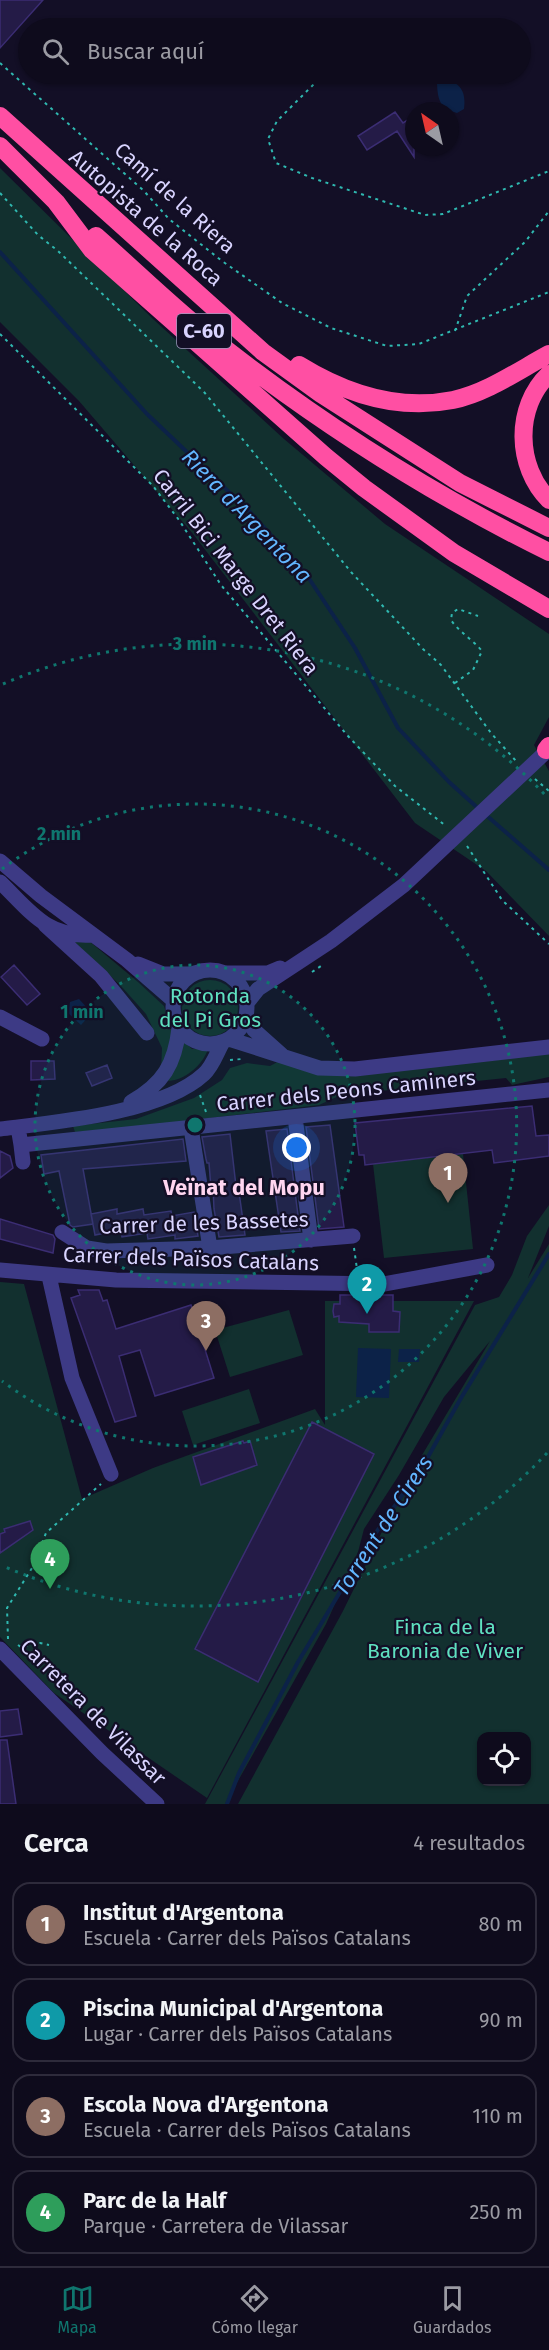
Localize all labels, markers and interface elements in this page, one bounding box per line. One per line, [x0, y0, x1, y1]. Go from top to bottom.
search box [18, 18, 531, 84]
icon: search [39, 35, 72, 68]
text: Buscar aquí [87, 38, 204, 65]
north arrow [405, 102, 459, 156]
street label: Camí de la Riera [109, 137, 241, 259]
street label: Autopista de la Roca [64, 144, 228, 292]
road number: C-60 [177, 314, 231, 348]
water label: Riera d'Argentona [176, 443, 318, 589]
street label: Carril Bici Marge Dret Riera [147, 464, 325, 680]
text: 3 min [172, 633, 217, 655]
text: 2 min [37, 823, 81, 845]
park label: Rotonda del Pi Gros [159, 983, 261, 1033]
text: 1 min [60, 1001, 104, 1023]
street label: Carrer dels Peons Caminers [215, 1064, 477, 1118]
centre of rings [185, 1115, 205, 1135]
your location [282, 1133, 311, 1162]
pin: 1 [428, 1154, 468, 1203]
district label: Veïnat del Mopu [162, 1174, 325, 1201]
street label: Carrer de les Bassetes [99, 1206, 309, 1240]
street label: Carrer dels Països Catalans [62, 1242, 320, 1276]
pin: 2 [348, 1264, 386, 1314]
pin: 3 [186, 1302, 226, 1351]
water label: Torrent de Cirers [328, 1451, 438, 1601]
pin: 4 [31, 1540, 70, 1589]
park label: Finca de la Baronia de Viver [367, 1614, 523, 1664]
street label: Carretera de Vilassar [14, 1633, 172, 1791]
map controls [477, 1732, 531, 1786]
button: locate [477, 1732, 531, 1786]
text: Cerca [24, 1828, 89, 1859]
text: 4 resultados [413, 1831, 525, 1855]
text: Institut d'Argentona [83, 1899, 284, 1926]
text: 1 [41, 1912, 50, 1936]
text: 80 m [478, 1912, 523, 1936]
text: Escuela · Carrer dels Països Catalans [83, 1926, 411, 1950]
text: Piscina Municipal d'Argentona [83, 1995, 383, 2022]
text: 2 [40, 2008, 51, 2032]
text: 90 m [479, 2008, 523, 2032]
text: Lugar · Carrer dels Països Catalans [83, 2022, 392, 2046]
text: Escola Nova d'Argentona [83, 2091, 329, 2118]
text: 3 [40, 2104, 51, 2128]
text: 110 m [472, 2104, 523, 2128]
text: Escuela · Carrer dels Països Catalans [83, 2118, 411, 2142]
text: Parc de la Half [83, 2187, 226, 2214]
text: 4 [40, 2200, 51, 2224]
text: 250 m [469, 2200, 523, 2224]
text: Parque · Carretera de Vilassar [83, 2214, 348, 2238]
tab: Mapa [58, 2282, 97, 2337]
tab: Cómo llegar [212, 2282, 298, 2337]
tab: Guardados [413, 2282, 491, 2337]

